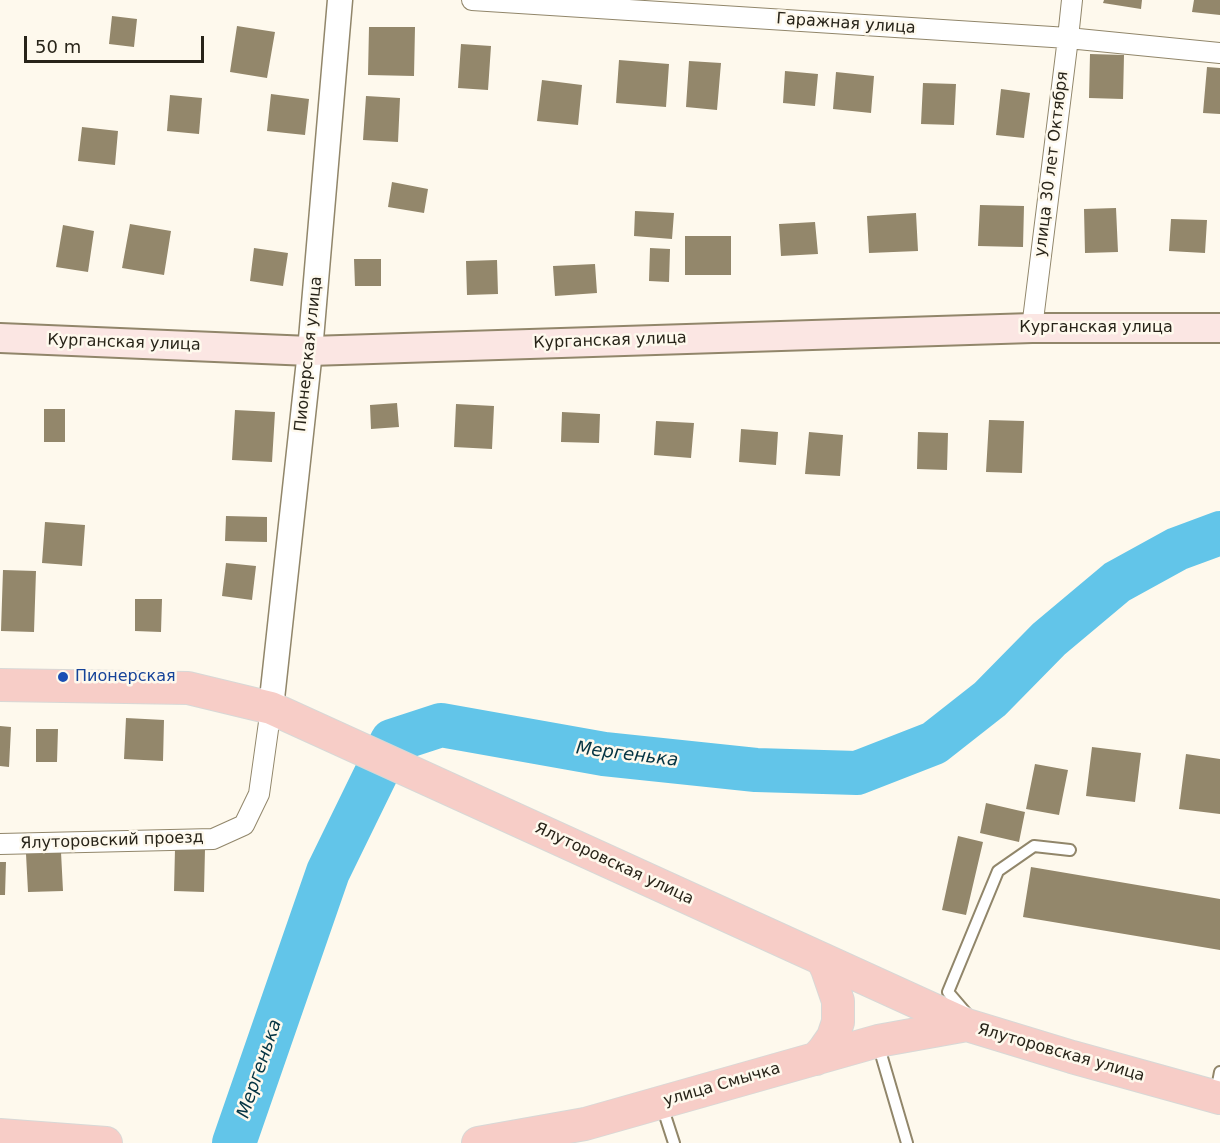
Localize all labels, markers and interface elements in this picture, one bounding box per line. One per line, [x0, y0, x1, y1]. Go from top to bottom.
street label: Гаражная улица [776, 10, 916, 38]
scale bar [27, 24, 207, 62]
text: 50 m [35, 36, 81, 57]
street label: улица 30 лет Октября [1031, 70, 1073, 258]
street label: Пионерская улица [291, 275, 327, 433]
street label: Курганская улица [1019, 318, 1173, 338]
street label: Курганская улица [533, 329, 687, 353]
street label: Курганская улица [47, 331, 201, 355]
place label: Пионерская [75, 667, 176, 687]
marker: Пионерская [56, 670, 70, 684]
water label: Мергенька [575, 738, 679, 772]
street label: Ялуторовская улица [532, 819, 696, 909]
street label: Ялуторовский проезд [20, 828, 204, 854]
water label: Мергенька [233, 1017, 287, 1121]
street label: Ялуторовская улица [975, 1020, 1147, 1086]
street label: улица Смычка [661, 1059, 783, 1111]

